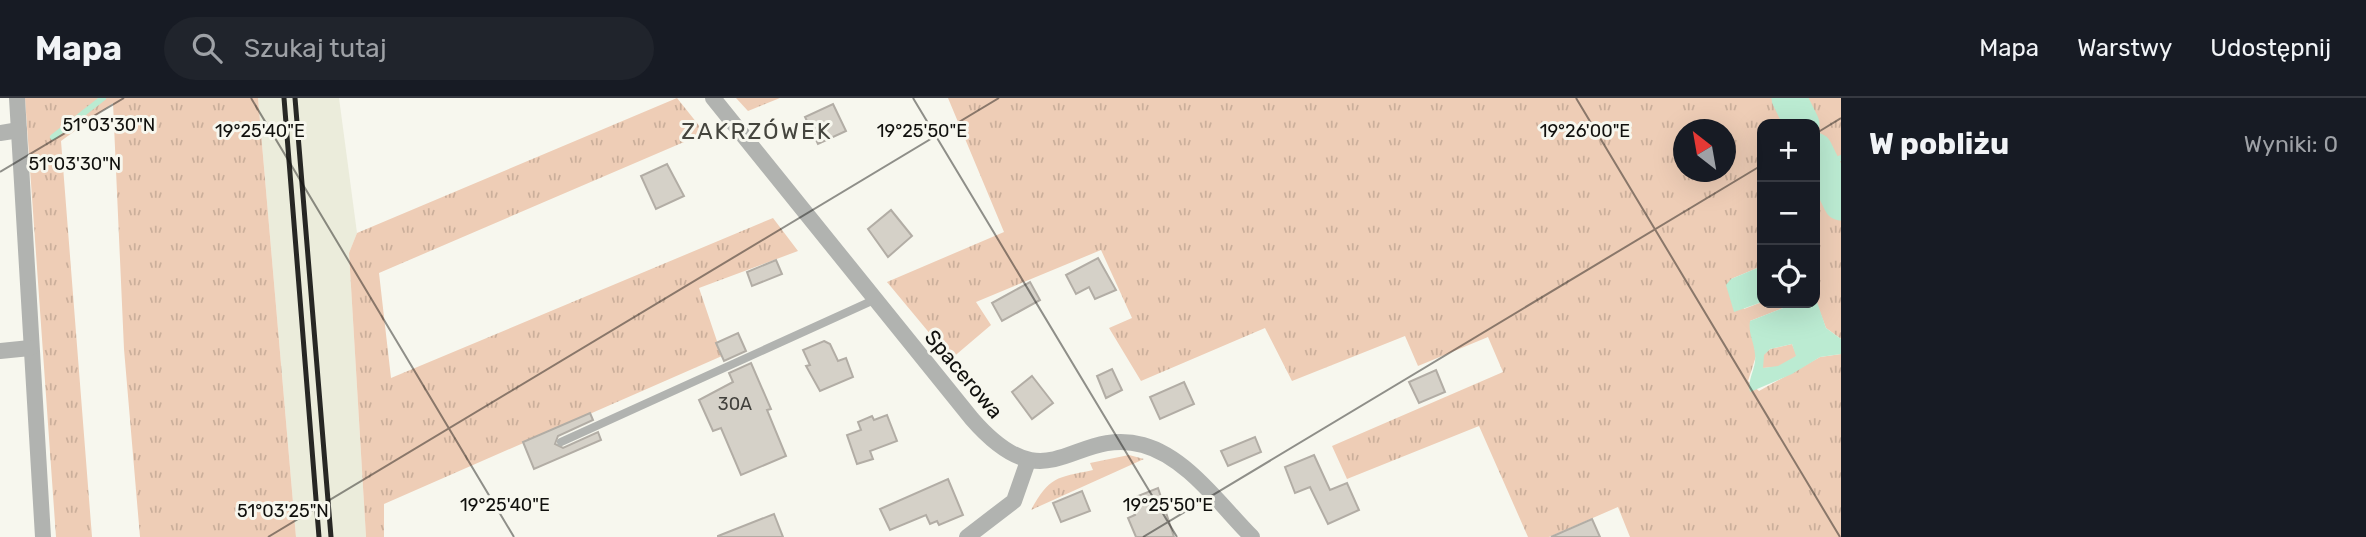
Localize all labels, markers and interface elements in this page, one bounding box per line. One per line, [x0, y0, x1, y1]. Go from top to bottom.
search box [164, 17, 654, 80]
text: Mapa [35, 29, 122, 68]
icon: search [188, 29, 226, 67]
text: Szukaj tutaj [244, 33, 387, 64]
text: Mapa [1979, 34, 2039, 62]
text: Warstwy [2077, 34, 2172, 62]
text: Udostępnij [2210, 34, 2331, 62]
text: 51°03'30"N [63, 114, 155, 136]
district label: ZAKRZÓWEK [681, 117, 833, 145]
north arrow [1673, 119, 1736, 182]
map controls [1757, 119, 1820, 308]
button: + [1757, 119, 1820, 182]
text: 19°25'40"E [215, 120, 305, 142]
text: 19°25'50"E [877, 120, 967, 142]
text: 19°26'00"E [1540, 120, 1630, 142]
text: W pobliżu [1869, 126, 2009, 162]
text: Wyniki: 0 [2244, 130, 2338, 158]
text: 51°03'30"N [29, 153, 121, 175]
button: − [1757, 182, 1820, 245]
button: locate [1757, 245, 1820, 308]
street label: Spacerowa [920, 325, 1008, 423]
house number: 30A [718, 393, 752, 415]
text: 19°25'40"E [460, 494, 550, 516]
text: 19°25'50"E [1123, 494, 1213, 516]
text: 51°03'25"N [237, 500, 329, 522]

